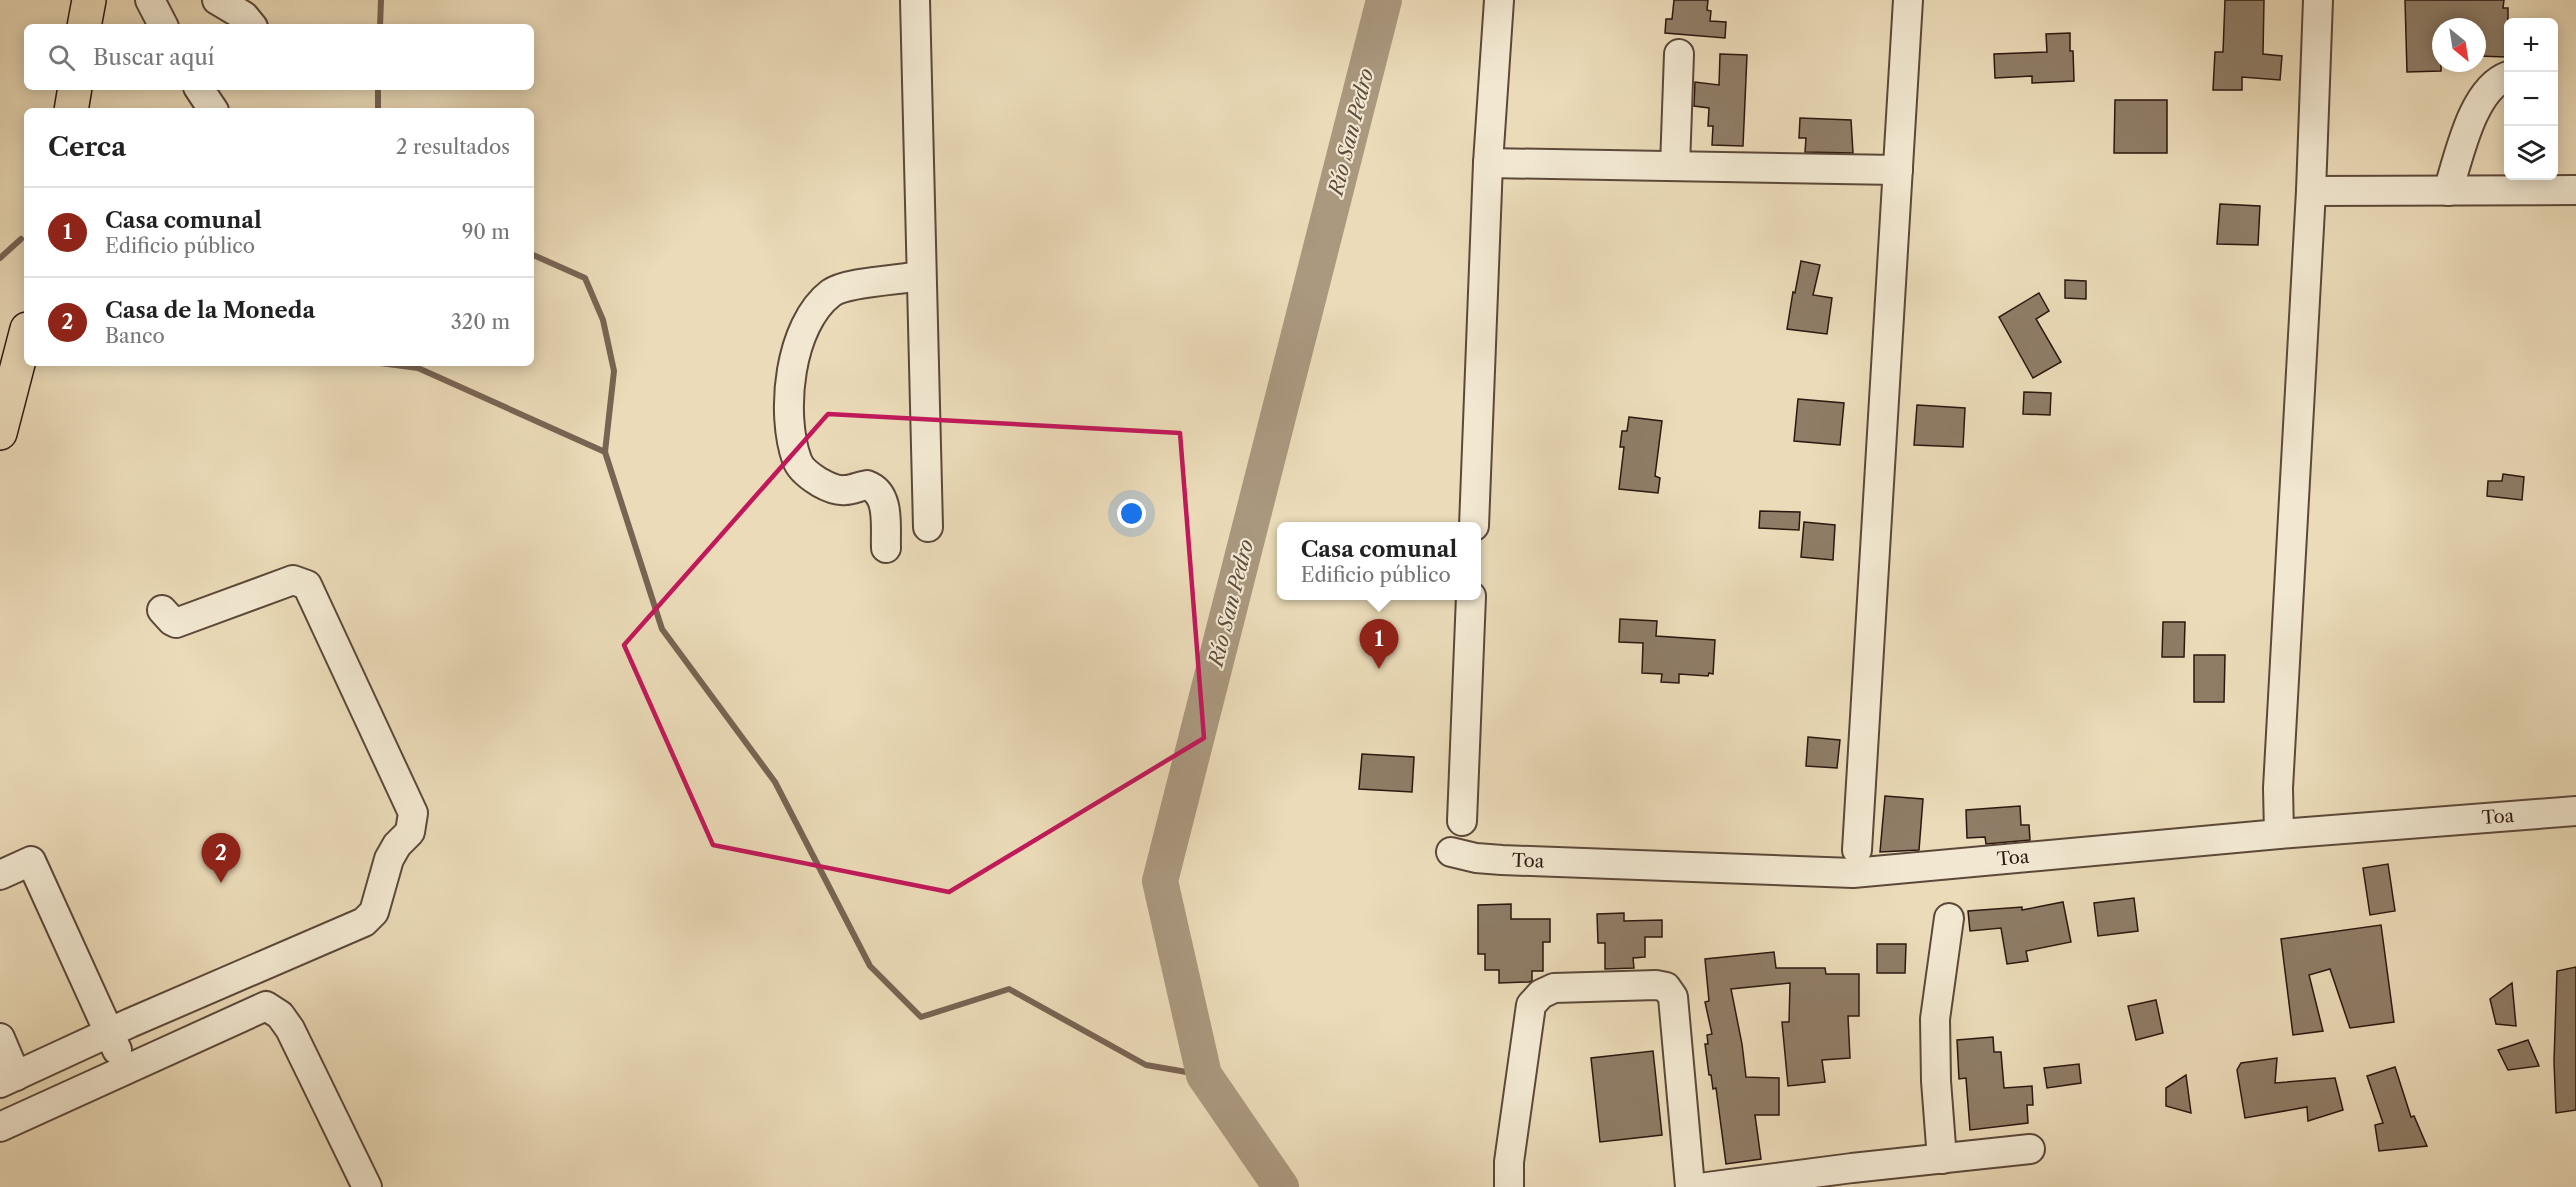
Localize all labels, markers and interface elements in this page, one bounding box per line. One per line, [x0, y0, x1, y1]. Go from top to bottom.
north arrow [2432, 18, 2486, 72]
map controls [2504, 18, 2558, 180]
button: + [2504, 18, 2558, 72]
search box [24, 24, 534, 90]
icon: search [45, 41, 78, 74]
text: Buscar aquí [93, 44, 215, 71]
water label: Río San Pedro [1323, 66, 1378, 200]
button: − [2504, 72, 2558, 126]
button: layers [2504, 126, 2558, 180]
text: Cerca [48, 131, 126, 163]
text: 2 resultados [396, 135, 510, 159]
text: Casa comunal [105, 207, 262, 234]
text: 1 [63, 220, 72, 244]
text: 90 m [462, 220, 510, 244]
text: Edificio público [105, 234, 255, 258]
text: Casa de la Moneda [105, 297, 315, 324]
text: 2 [62, 310, 73, 334]
text: 320 m [451, 310, 510, 334]
text: Banco [105, 324, 165, 348]
your location [1117, 499, 1146, 528]
popup [1277, 522, 1481, 600]
text: Casa comunal [1301, 536, 1457, 563]
water label: Río San Pedro [1203, 537, 1258, 671]
text: Edificio público [1301, 563, 1451, 587]
pin: 1 [1360, 620, 1398, 669]
street label: Toa [2481, 805, 2515, 829]
pin: 2 [202, 834, 240, 883]
street label: Toa [1996, 846, 2031, 870]
street label: Toa [1511, 849, 1545, 873]

